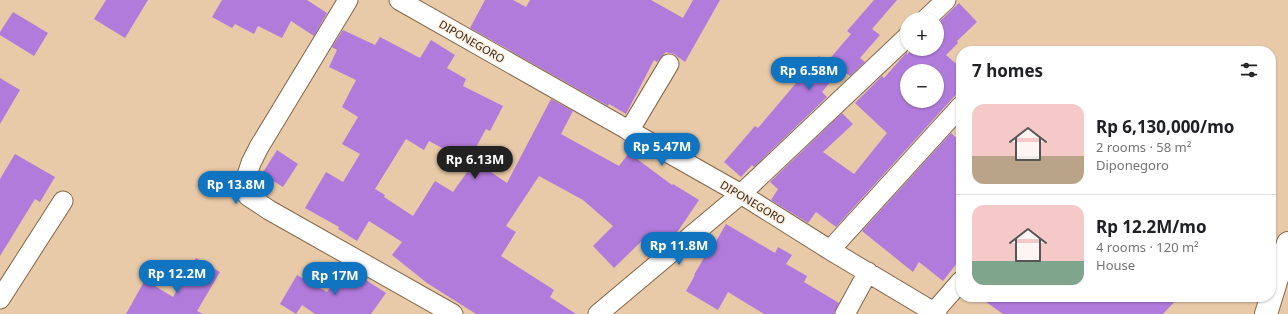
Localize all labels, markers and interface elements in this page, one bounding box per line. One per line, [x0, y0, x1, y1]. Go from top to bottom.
map controls [900, 12, 944, 108]
button: + [900, 12, 944, 56]
street label: DIPONEGORO [436, 16, 508, 66]
pin: Rp 6.58M [768, 57, 850, 91]
text: 7 homes [972, 59, 1043, 82]
icon: filters [1238, 59, 1260, 81]
text: Rp 6.58M [780, 61, 838, 79]
button: − [900, 64, 944, 108]
text: Rp 6,130,000/mo [1096, 115, 1234, 138]
icon: home [1004, 120, 1052, 168]
pin: Rp 5.47M [621, 133, 703, 167]
text: Rp 5.47M [633, 137, 691, 155]
text: 2 rooms · 58 m² [1096, 138, 1191, 156]
pin: Rp 6.13M [434, 146, 516, 180]
text: Rp 6.13M [446, 150, 504, 168]
text: Diponegoro [1096, 156, 1169, 174]
pin: Rp 13.8M [195, 171, 277, 205]
text: Rp 13.8M [207, 175, 265, 193]
street label: DIPONEGORO [718, 177, 788, 227]
text: Rp 12.2M/mo [1096, 215, 1207, 238]
icon: home [1004, 221, 1052, 269]
pin: Rp 11.8M [638, 232, 720, 266]
text: Rp 11.8M [650, 236, 708, 254]
text: 4 rooms · 120 m² [1096, 238, 1199, 256]
text: House [1096, 256, 1135, 274]
pin: Rp 12.2M [136, 260, 218, 294]
pin: Rp 17M [302, 262, 368, 296]
text: Rp 12.2M [148, 264, 206, 282]
text: Rp 17M [311, 266, 359, 284]

